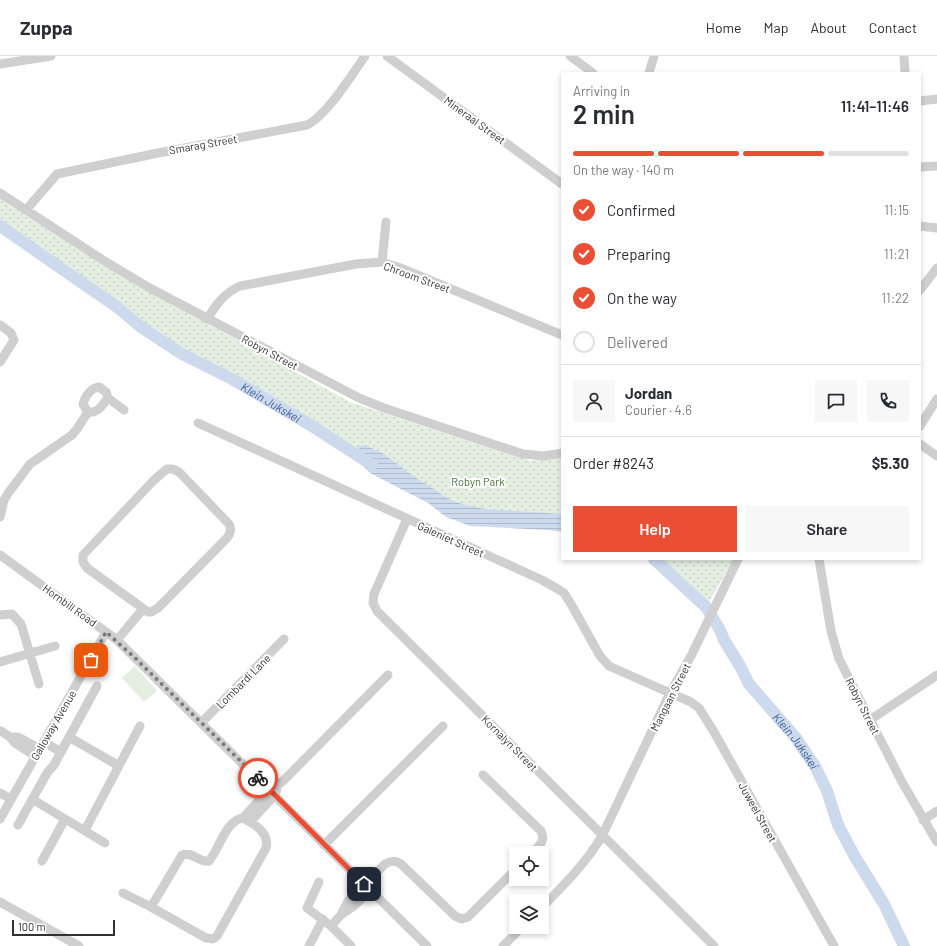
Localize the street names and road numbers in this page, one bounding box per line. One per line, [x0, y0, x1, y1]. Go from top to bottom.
street label: Mineraal Street [442, 93, 508, 147]
street label: Smarag Street [168, 132, 238, 156]
street label: Chroom Street [382, 259, 452, 295]
street label: Robyn Street [240, 332, 300, 372]
street label: Galeniet Street [416, 519, 486, 559]
street label: Hornbill Road [40, 581, 100, 629]
street label: Lombardi Lane [213, 651, 273, 711]
street label: Mangaan Street [647, 661, 693, 733]
street label: Robyn Street [843, 675, 883, 737]
street label: Galloway Avenue [28, 688, 78, 762]
street label: Kornalyn Street [479, 712, 541, 774]
street label: Juweel Street [736, 780, 780, 844]

